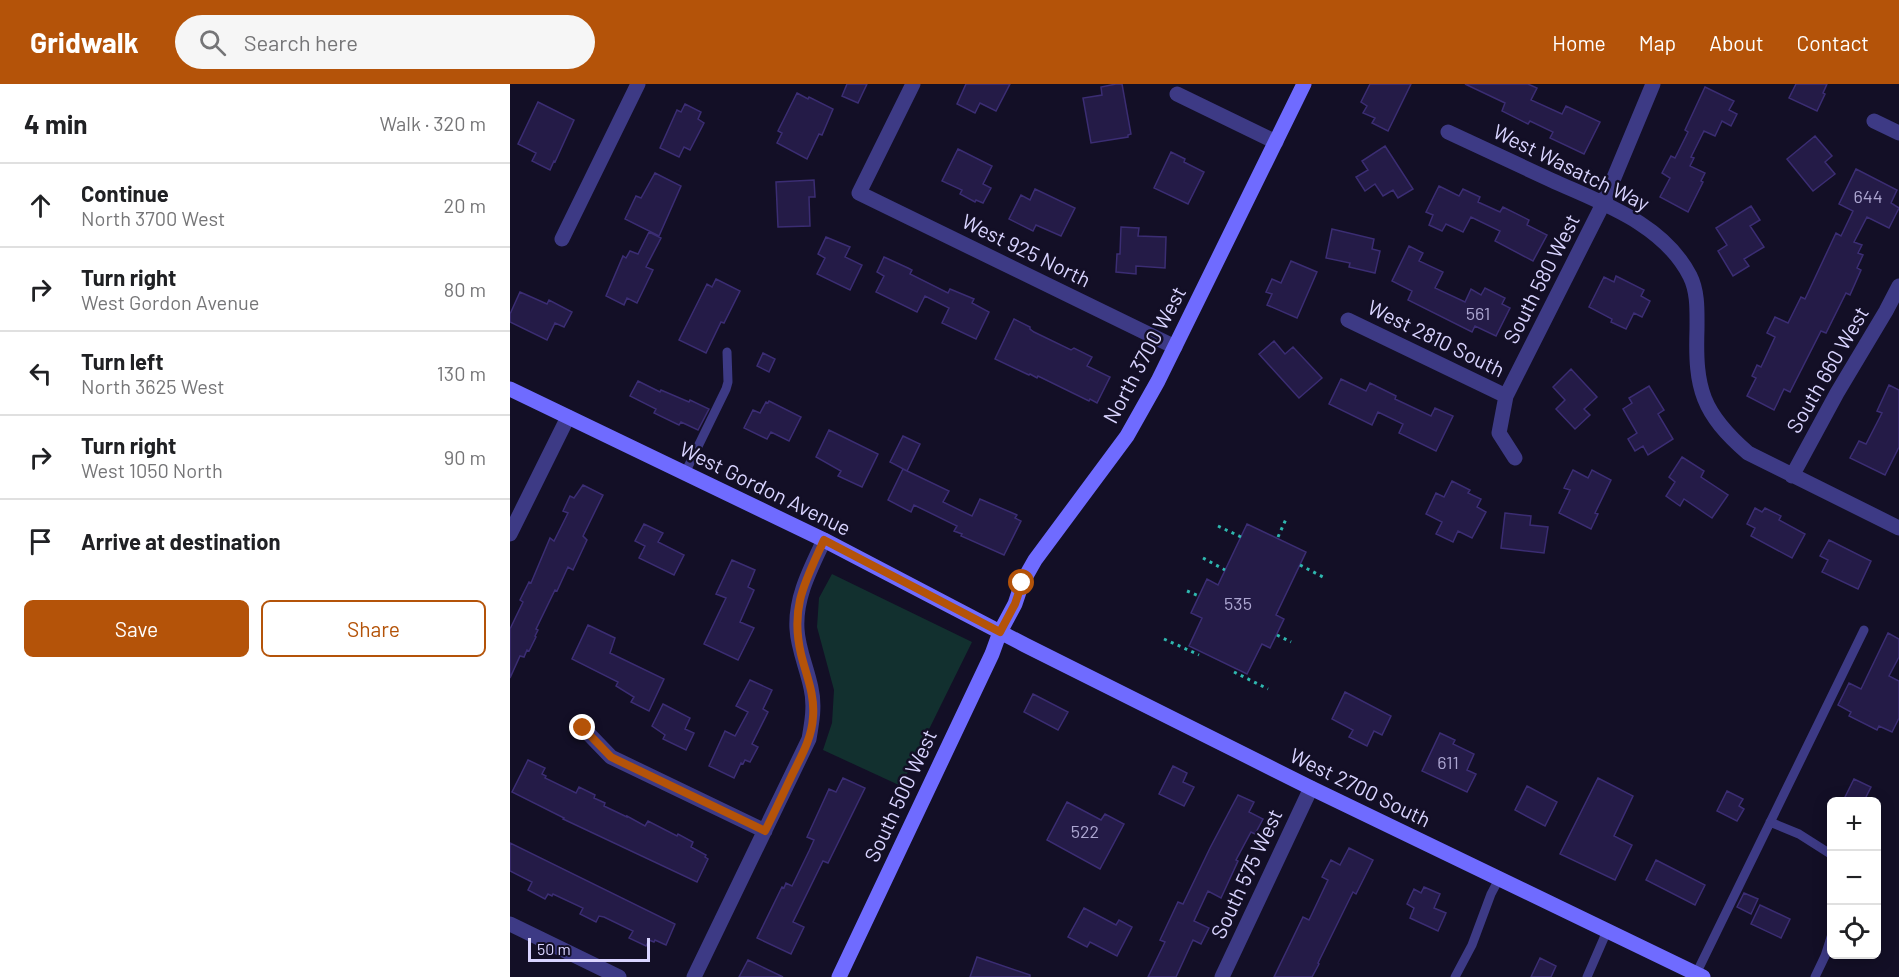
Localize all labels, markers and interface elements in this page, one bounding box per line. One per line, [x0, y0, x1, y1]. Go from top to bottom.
search box [175, 15, 595, 69]
text: Gridwalk [30, 25, 139, 59]
icon: search [196, 26, 229, 59]
text: Search here [244, 29, 358, 55]
text: Home [1552, 30, 1606, 55]
text: Map [1639, 30, 1676, 55]
text: About [1709, 30, 1764, 55]
text: Contact [1797, 30, 1869, 55]
text: 4 min [24, 108, 88, 139]
text: Walk · 320 m [379, 111, 486, 135]
street label: West Wasatch Way [1489, 118, 1654, 215]
text: Continue [81, 180, 169, 206]
house number: 644 [1853, 185, 1883, 207]
icon: ahead [24, 189, 57, 222]
text: 20 m [443, 193, 486, 217]
text: North 3700 West [81, 206, 225, 230]
street label: West 925 North [958, 208, 1095, 292]
street label: South 580 West [1497, 209, 1584, 347]
text: Turn right [81, 264, 176, 290]
icon: right [24, 273, 57, 306]
text: 80 m [444, 277, 486, 301]
street label: North 3700 West [1097, 282, 1190, 427]
text: West Gordon Avenue [81, 290, 259, 314]
street label: West 2810 South [1364, 294, 1509, 382]
house number: 561 [1466, 302, 1490, 324]
street label: South 660 West [1780, 302, 1873, 437]
text: Turn left [81, 348, 164, 374]
icon: left [24, 357, 57, 390]
text: 130 m [437, 361, 486, 385]
text: North 3625 West [81, 374, 225, 398]
text: Turn right [81, 432, 176, 458]
street label: West Gordon Avenue [676, 435, 855, 540]
icon: right [24, 441, 57, 474]
text: 90 m [444, 445, 486, 469]
text: West 1050 North [81, 458, 223, 482]
icon: arrive [24, 525, 57, 558]
text: Arrive at destination [81, 528, 280, 554]
route start [1008, 569, 1034, 595]
house number: 535 [1224, 592, 1252, 614]
button: Save [24, 600, 249, 657]
button: Share [261, 600, 486, 657]
route end [569, 714, 595, 740]
street label: South 500 West [858, 725, 941, 865]
street label: West 2700 South [1286, 742, 1435, 832]
house number: 611 [1437, 751, 1459, 773]
map controls [1827, 797, 1881, 959]
button: + [1827, 797, 1881, 851]
street label: South 575 West [1205, 805, 1287, 942]
house number: 522 [1071, 820, 1099, 842]
button: − [1827, 851, 1881, 905]
button: locate [1827, 905, 1881, 959]
scale bar [528, 935, 650, 962]
text: 50 m [537, 939, 571, 958]

